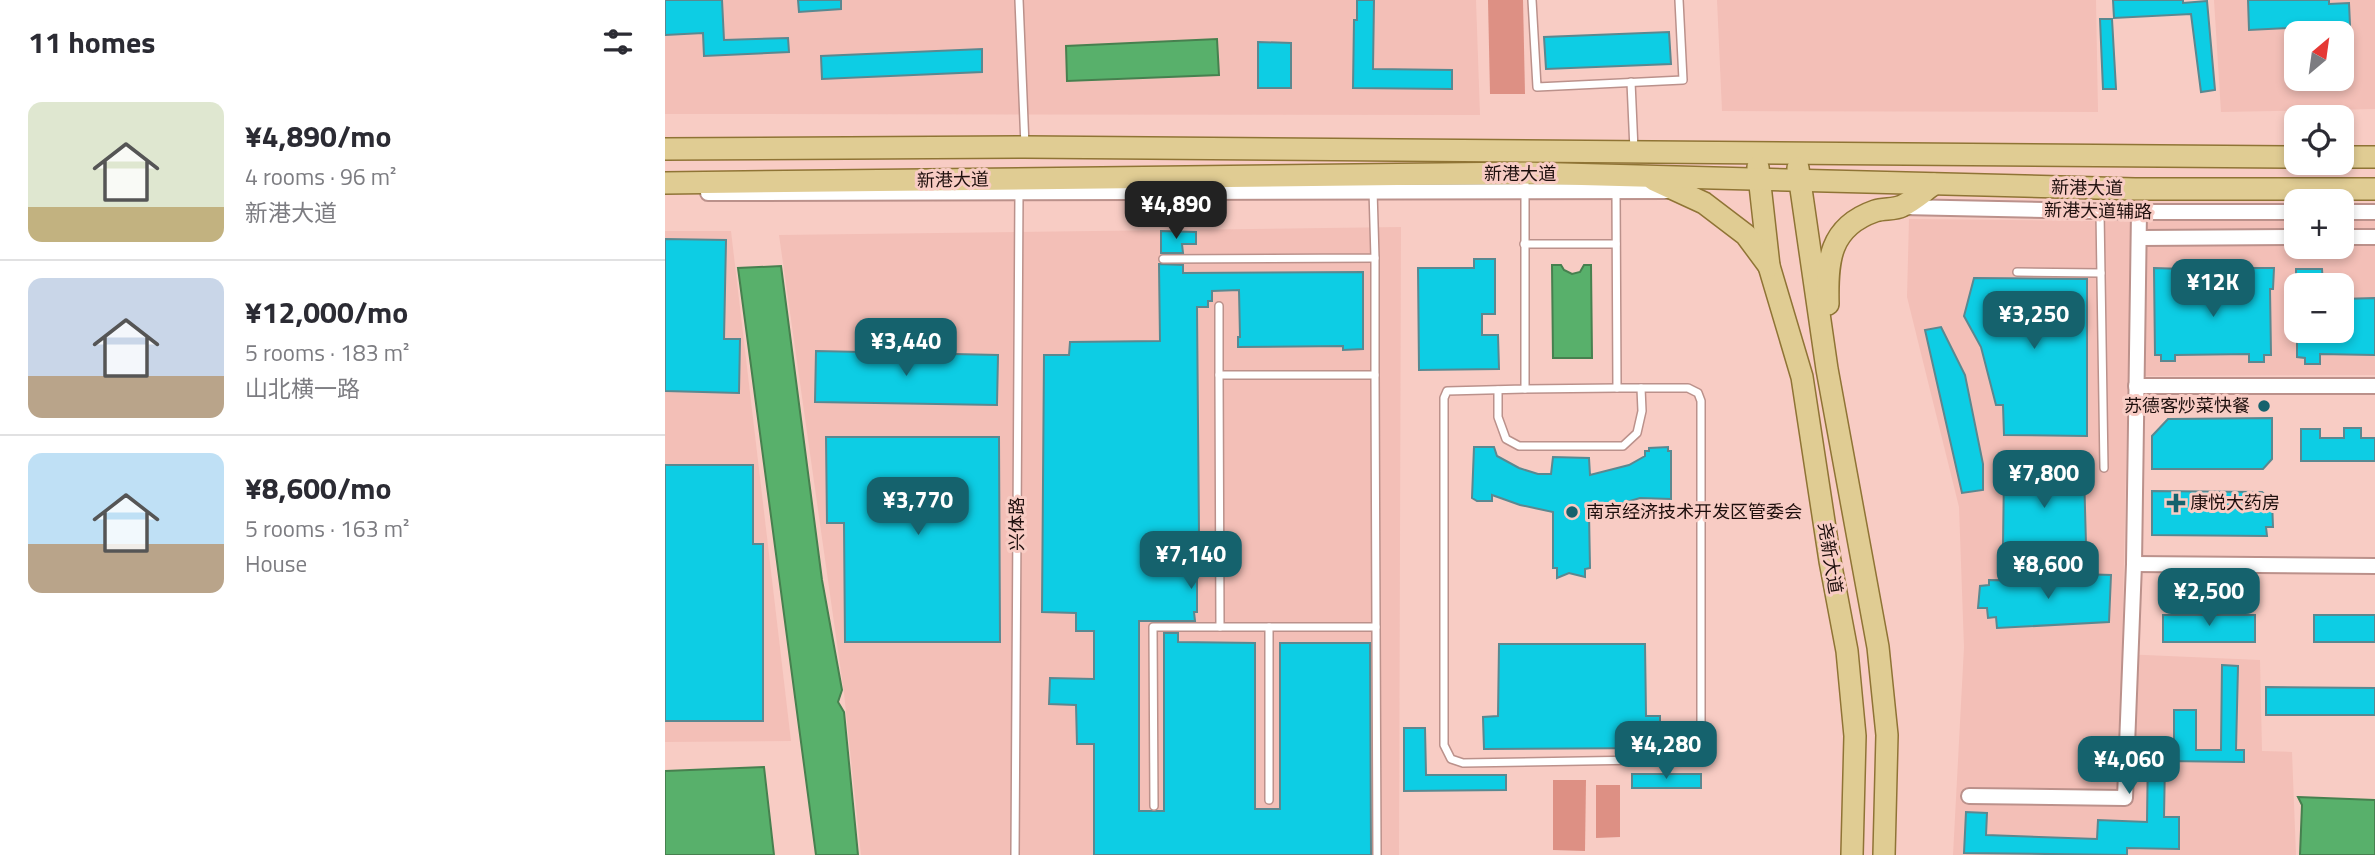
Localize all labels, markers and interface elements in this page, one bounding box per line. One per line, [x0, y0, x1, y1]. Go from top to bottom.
text: 11 homes [28, 19, 155, 65]
north arrow [2284, 21, 2354, 91]
map controls [2284, 21, 2354, 343]
icon: filters [599, 23, 637, 61]
button: locate [2284, 105, 2354, 175]
text: ¥4,890/mo [245, 113, 391, 159]
icon: home [84, 130, 168, 214]
text: 4 rooms · 96 m² [245, 159, 396, 194]
street label: 新港大道 [1484, 160, 1556, 187]
street label: 新港大道 [917, 165, 989, 194]
street label: 新港大道 [2051, 173, 2123, 202]
pin: ¥4,890 [1119, 182, 1233, 241]
text: ¥4,890 [1141, 186, 1211, 221]
button: + [2284, 189, 2354, 259]
text: 新港大道 [245, 195, 337, 230]
street label: 新港大道辅路 [2044, 196, 2152, 225]
pin: ¥12K [2172, 260, 2254, 319]
text: ¥12K [2187, 264, 2239, 299]
button: − [2284, 273, 2354, 343]
text: ¥12,000/mo [245, 289, 408, 335]
pin: ¥3,250 [1977, 292, 2091, 351]
text: ¥3,250 [1999, 296, 2069, 331]
icon: home [84, 306, 168, 390]
pin: ¥3,440 [849, 318, 963, 378]
text: ¥3,440 [871, 323, 941, 358]
text: 5 rooms · 183 m² [245, 335, 409, 370]
text: 山北横一路 [245, 371, 360, 406]
place label: 苏德客炒菜快餐 [2124, 392, 2250, 419]
marker: 苏德客炒菜快餐 [2256, 398, 2272, 414]
pin: ¥7,800 [1987, 450, 2101, 510]
text: ¥7,800 [2009, 455, 2079, 490]
text: ¥8,600/mo [245, 465, 391, 511]
pin: ¥3,770 [861, 477, 975, 537]
icon: home [84, 481, 168, 565]
text: ¥3,770 [883, 482, 953, 517]
place label: 康悦大药房 [2190, 489, 2280, 516]
marker: 康悦大药房 [2168, 495, 2184, 511]
street label: 兴体路 [1003, 497, 1030, 551]
place label: 南京经济技术开发区管委会 [1586, 498, 1802, 525]
marker: 南京经济技术开发区管委会 [1564, 504, 1580, 520]
text: 5 rooms · 163 m² [245, 511, 409, 546]
street label: 尧新大道 [1812, 520, 1849, 596]
pin: ¥7,140 [1134, 532, 1248, 591]
text: ¥7,140 [1156, 536, 1226, 571]
pin: ¥8,600 [1991, 542, 2105, 601]
text: House [245, 546, 307, 581]
text: ¥8,600 [2013, 546, 2083, 581]
pin: ¥2,500 [2152, 568, 2266, 628]
text: ¥2,500 [2174, 573, 2244, 608]
pin: ¥4,280 [1609, 722, 1723, 781]
text: ¥4,280 [1631, 726, 1701, 761]
pin: ¥4,060 [2072, 736, 2186, 796]
text: ¥4,060 [2094, 741, 2164, 776]

